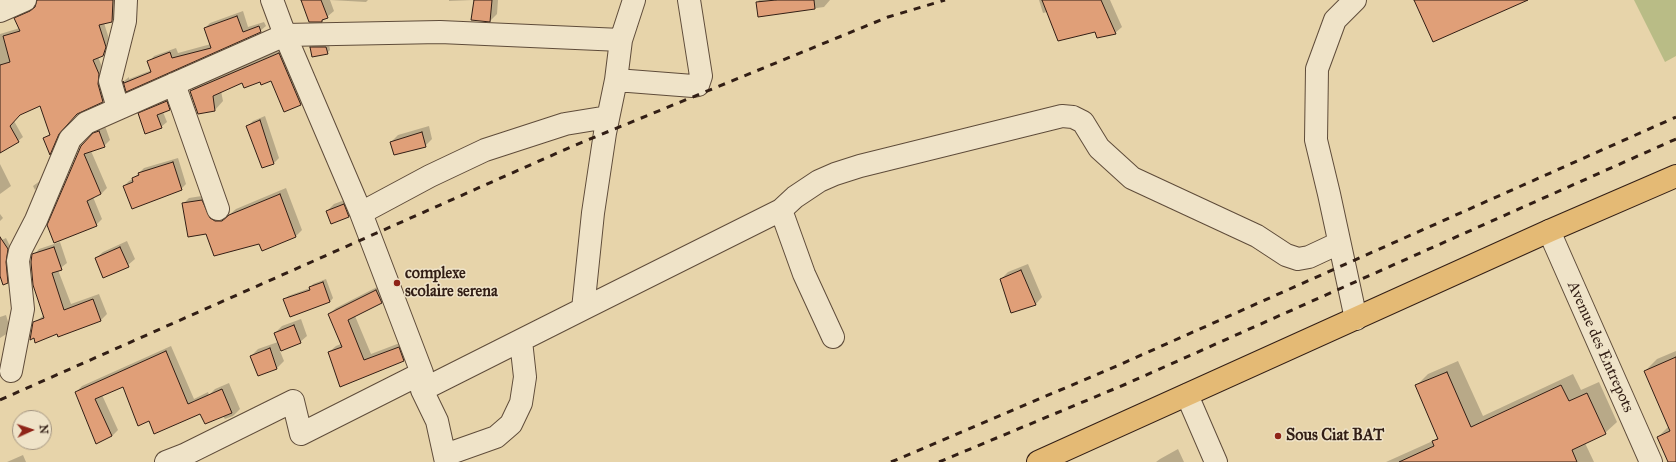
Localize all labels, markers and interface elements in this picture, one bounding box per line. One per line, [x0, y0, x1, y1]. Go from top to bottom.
place label: complexe scolaire serena [405, 264, 498, 302]
marker: complexe scolaire serena [392, 278, 402, 288]
street label: Avenue des Entrepots [1562, 278, 1638, 416]
north arrow [12, 410, 52, 450]
text: N [37, 424, 50, 434]
place label: Sous Ciat BAT [1286, 426, 1384, 446]
marker: Sous Ciat BAT [1273, 431, 1283, 441]

